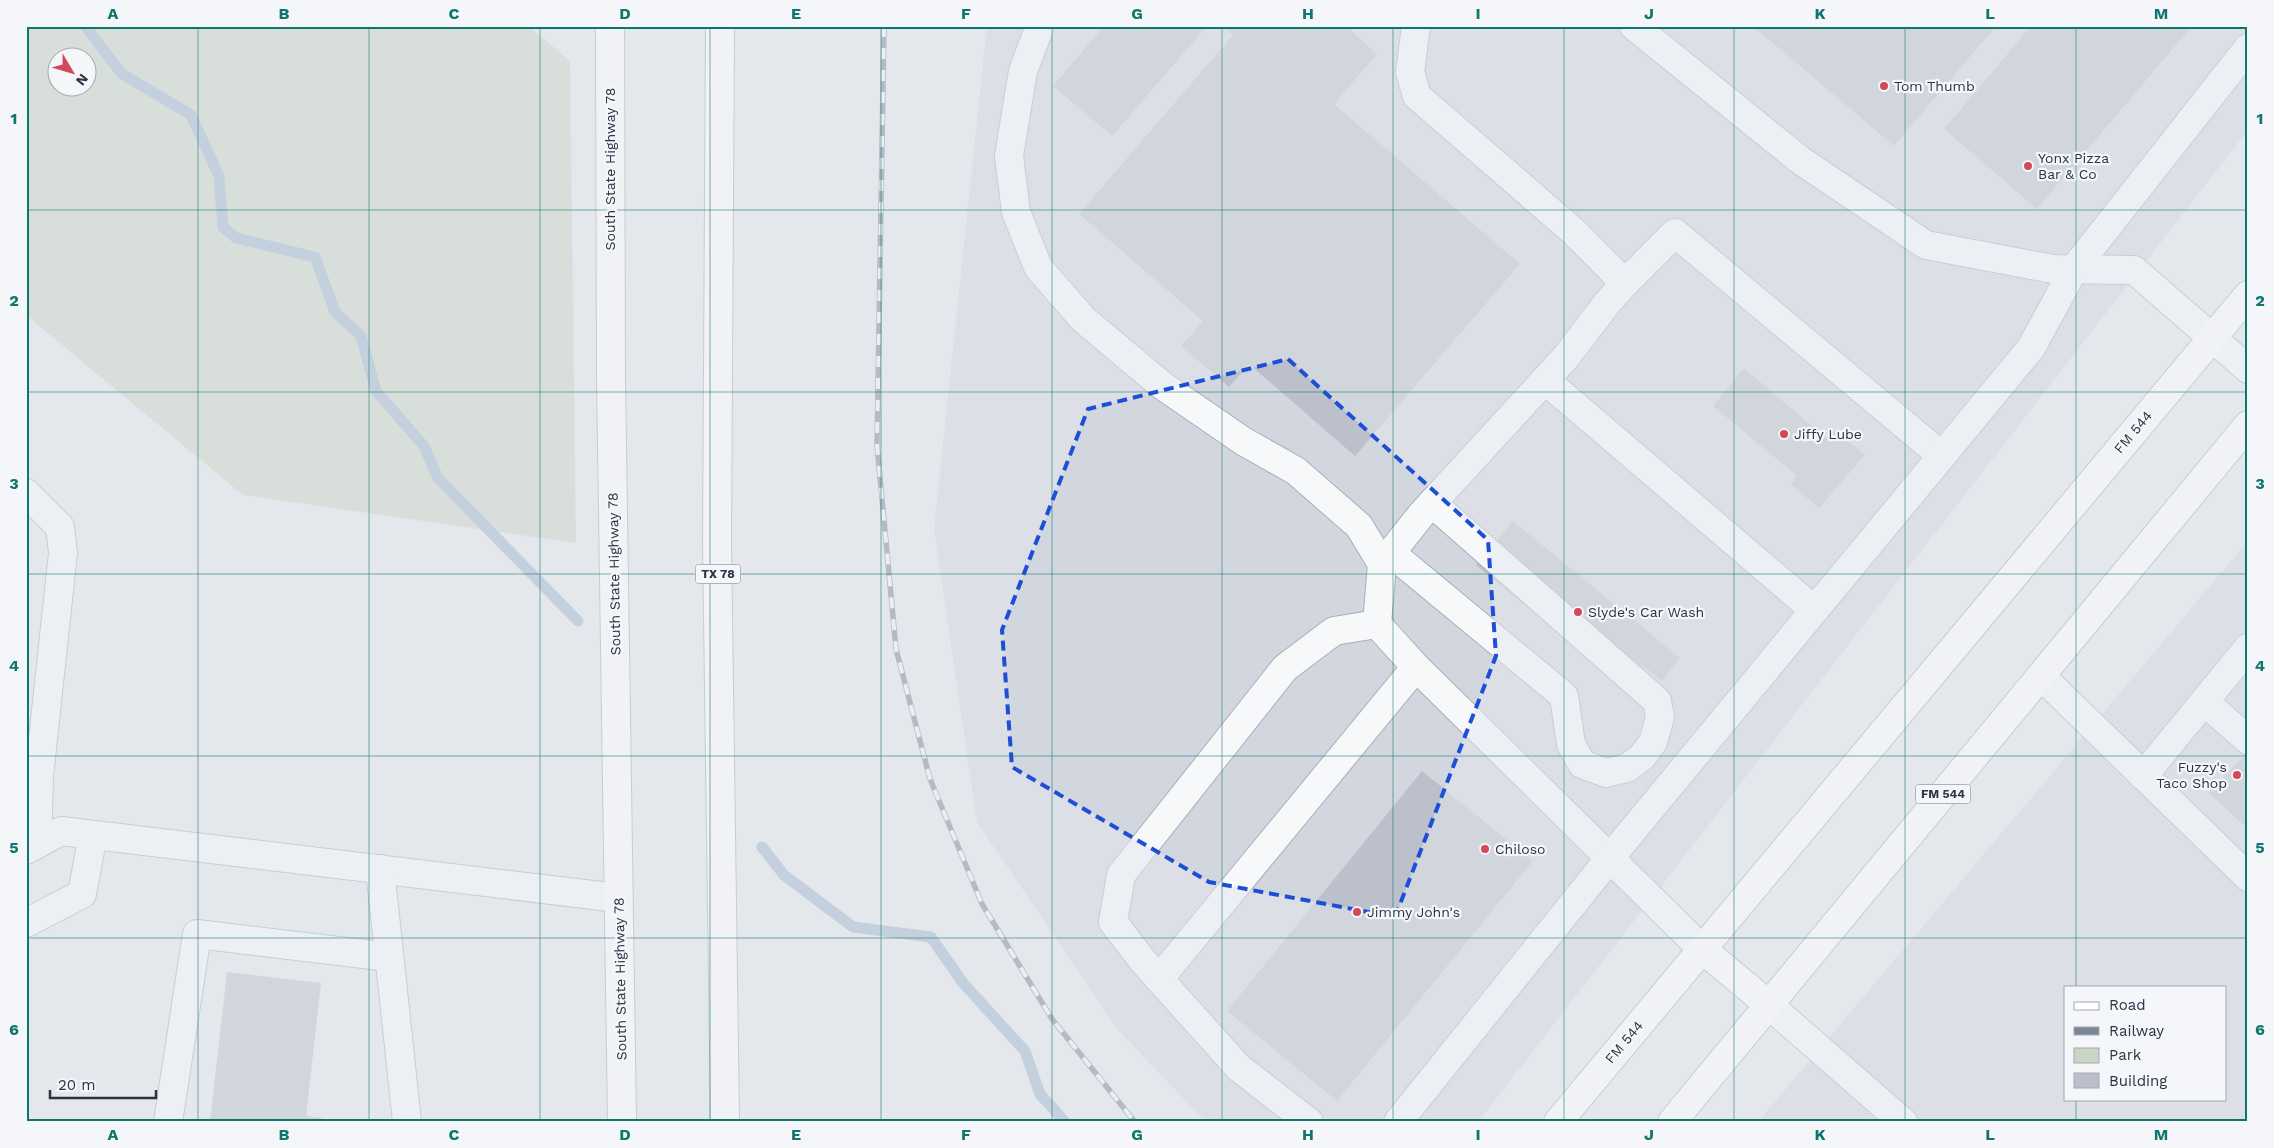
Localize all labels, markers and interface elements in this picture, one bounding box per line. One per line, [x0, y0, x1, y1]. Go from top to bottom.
text: A [108, 4, 119, 23]
text: B [279, 4, 290, 23]
text: C [449, 4, 460, 23]
text: D [619, 4, 631, 23]
text: E [791, 4, 801, 23]
text: F [961, 4, 971, 23]
text: G [1131, 4, 1143, 23]
text: H [1302, 4, 1314, 23]
text: I [1475, 4, 1481, 23]
text: J [1644, 4, 1654, 23]
text: K [1814, 4, 1826, 23]
text: L [1985, 4, 1995, 23]
text: M [2154, 4, 2168, 23]
north arrow [48, 48, 98, 98]
text: N [73, 71, 92, 89]
place label: Tom Thumb [1894, 78, 1975, 94]
marker: Tom Thumb [1878, 80, 1890, 92]
street label: South State Highway 78 [602, 88, 618, 250]
text: 1 [11, 109, 17, 128]
text: 1 [2257, 109, 2263, 128]
place label: Yonx Pizza Bar & Co [2038, 150, 2109, 182]
marker: Yonx Pizza Bar & Co [2022, 160, 2034, 172]
text: 2 [9, 291, 19, 310]
text: 2 [2255, 291, 2265, 310]
street label: FM 544 [2111, 408, 2155, 456]
place label: Jiffy Lube [1794, 426, 1862, 442]
marker: Jiffy Lube [1778, 428, 1790, 440]
text: 3 [9, 474, 19, 493]
text: 3 [2255, 474, 2265, 493]
street label: South State Highway 78 [605, 492, 623, 656]
road number: TX 78 [696, 564, 740, 584]
place label: Slyde's Car Wash [1588, 604, 1704, 620]
marker: Slyde's Car Wash [1572, 606, 1584, 618]
text: 4 [9, 656, 19, 675]
text: 4 [2255, 656, 2265, 675]
place label: Fuzzy's Taco Shop [2156, 759, 2227, 791]
marker: Fuzzy's Taco Shop [2231, 769, 2243, 781]
road number: FM 544 [1916, 784, 1970, 804]
text: 5 [9, 838, 19, 857]
text: 5 [2255, 838, 2265, 857]
place label: Chiloso [1495, 841, 1545, 857]
marker: Chiloso [1479, 843, 1491, 855]
street label: South State Highway 78 [611, 897, 629, 1061]
place label: Jimmy John's [1367, 904, 1460, 920]
marker: Jimmy John's [1351, 906, 1363, 918]
legend [2064, 986, 2226, 1100]
text: Road [2109, 996, 2146, 1014]
street label: FM 544 [1602, 1018, 1646, 1066]
text: 6 [9, 1020, 19, 1039]
text: 6 [2255, 1020, 2265, 1039]
text: Railway [2109, 1022, 2164, 1040]
text: Park [2109, 1046, 2142, 1064]
scale bar [50, 1068, 156, 1100]
text: Building [2109, 1072, 2167, 1090]
text: 20 m [58, 1076, 96, 1094]
text: A [108, 1125, 119, 1144]
text: B [279, 1125, 290, 1144]
text: C [449, 1125, 460, 1144]
text: D [619, 1125, 631, 1144]
text: E [791, 1125, 801, 1144]
text: F [961, 1125, 971, 1144]
text: G [1131, 1125, 1143, 1144]
text: H [1302, 1125, 1314, 1144]
text: I [1475, 1125, 1481, 1144]
text: J [1644, 1125, 1654, 1144]
text: K [1814, 1125, 1826, 1144]
text: L [1985, 1125, 1995, 1144]
text: M [2154, 1125, 2168, 1144]

